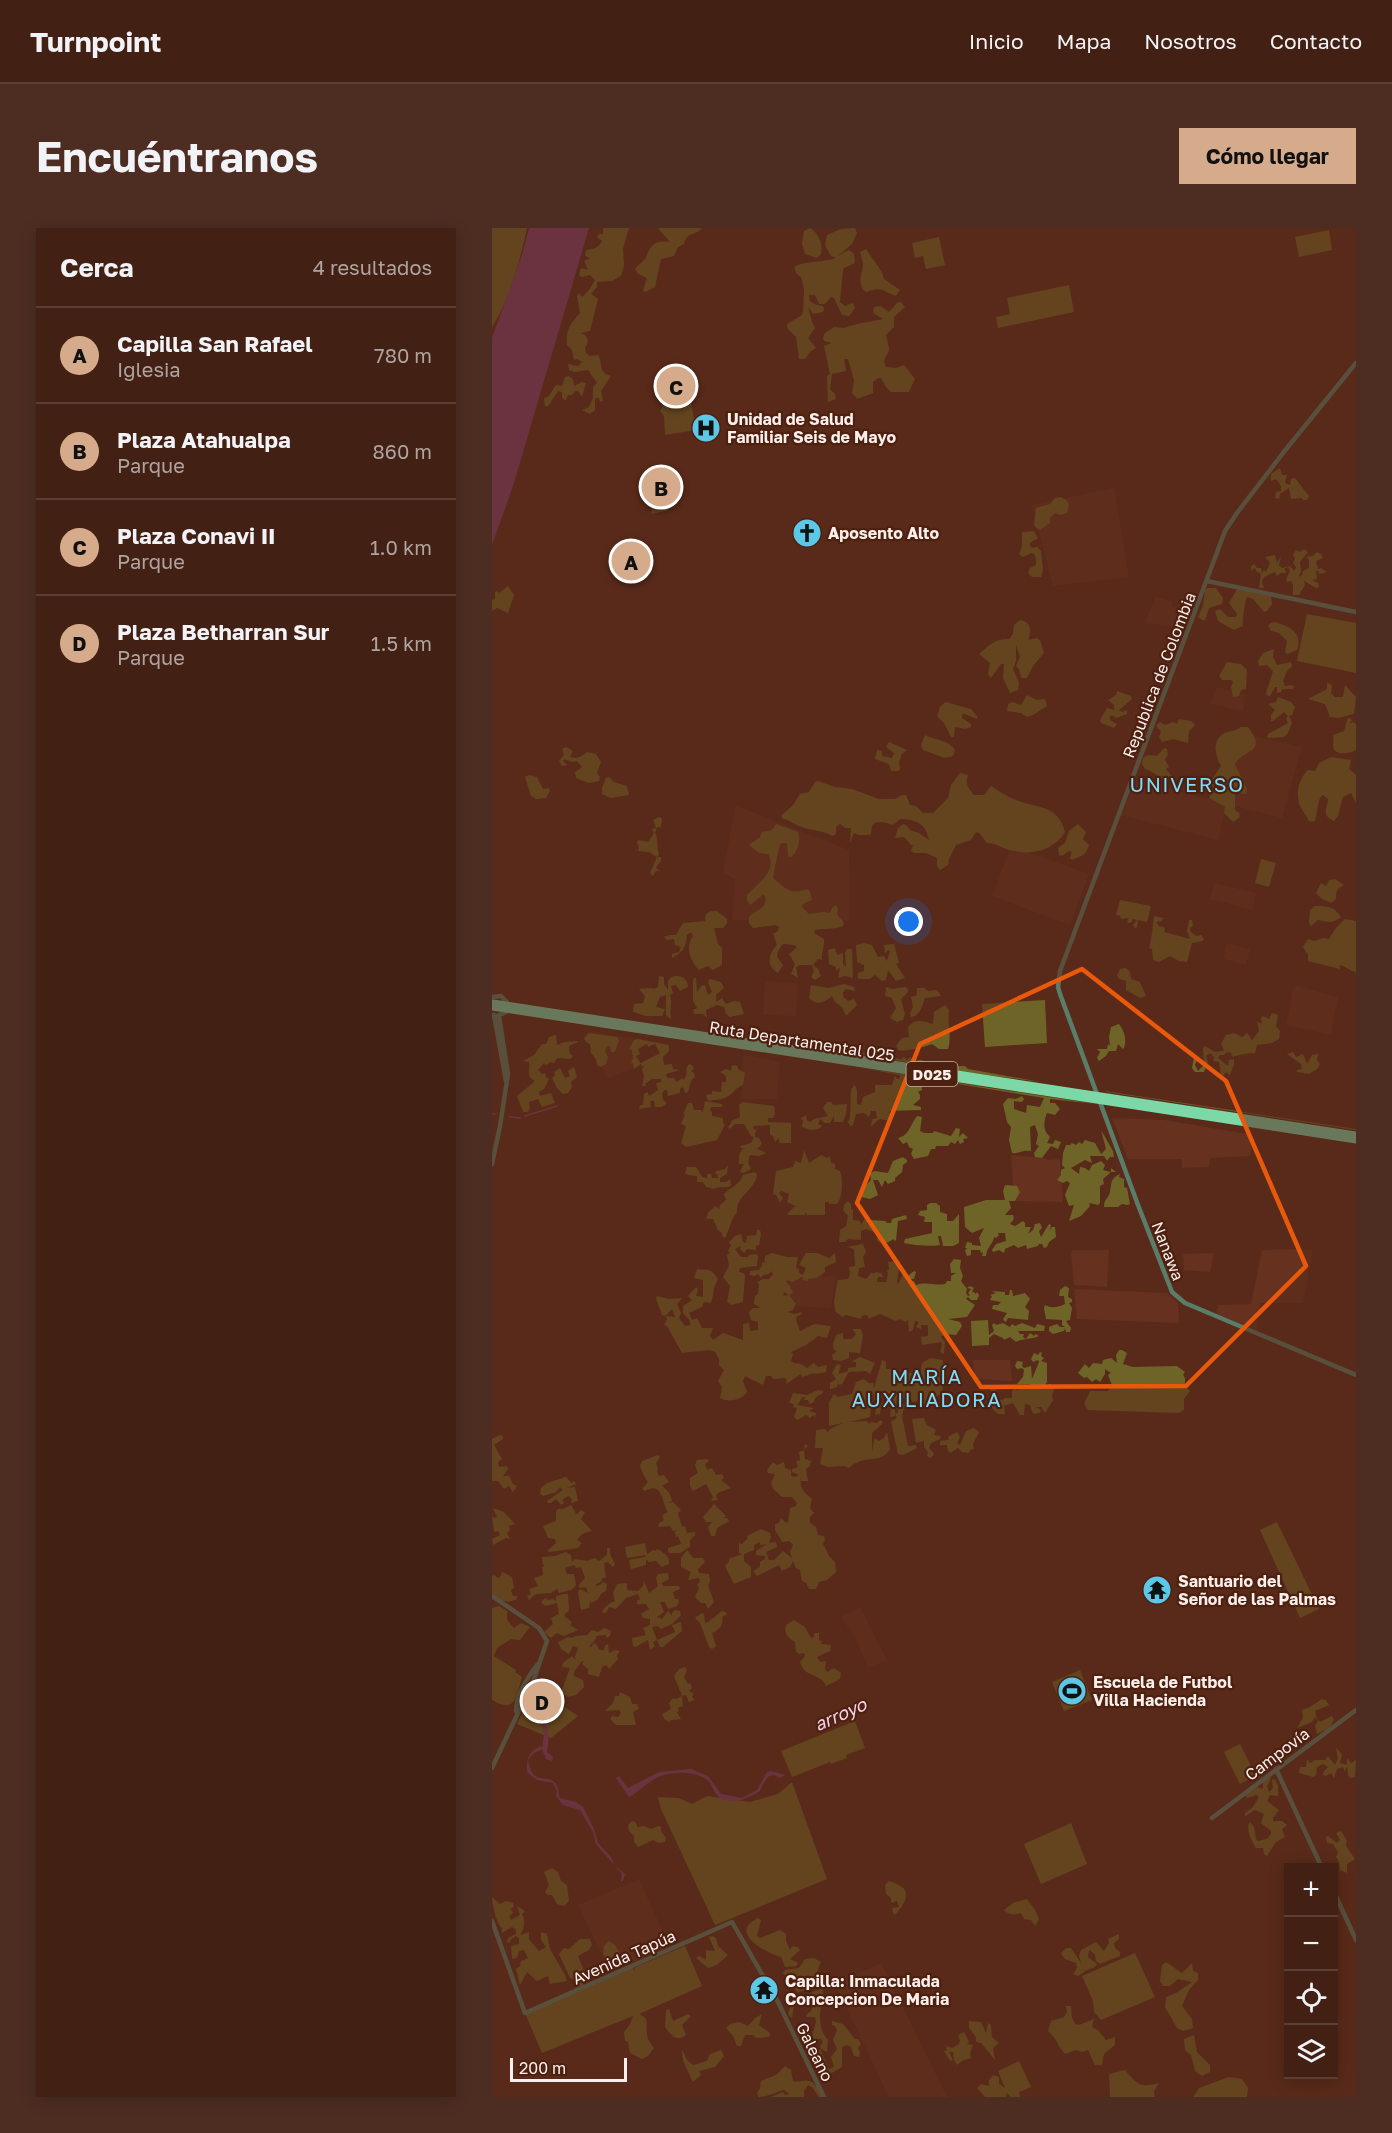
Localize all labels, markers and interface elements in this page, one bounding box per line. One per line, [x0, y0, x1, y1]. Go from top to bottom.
text: Turnpoint [30, 25, 161, 58]
text: Inicio [969, 28, 1024, 54]
text: Mapa [1057, 28, 1111, 54]
text: Nosotros [1144, 28, 1237, 54]
text: Contacto [1270, 28, 1362, 54]
button: Cómo llegar [1179, 128, 1356, 184]
text: Encuéntranos [36, 131, 318, 181]
text: Cerca [60, 252, 134, 283]
text: 4 resultados [313, 255, 432, 279]
text: Capilla San Rafael [117, 330, 313, 357]
text: A [72, 343, 87, 367]
text: 780 m [374, 343, 432, 367]
text: Iglesia [117, 357, 181, 381]
pin: C [656, 364, 696, 408]
place label: Unidad de Salud Familiar Seis de Mayo [727, 409, 896, 447]
hospital icon: Unidad de Salud Familiar Seis de Mayo [690, 412, 722, 444]
text: Plaza Atahualpa [117, 426, 291, 453]
text: B [72, 439, 87, 463]
text: 860 m [373, 439, 432, 463]
text: Parque [117, 453, 185, 477]
pin: B [642, 464, 680, 510]
church icon: Aposento Alto [791, 517, 823, 549]
text: Plaza Conavi II [117, 522, 276, 549]
place label: Aposento Alto [828, 523, 940, 543]
text: C [72, 535, 87, 559]
text: 1.0 km [370, 535, 432, 559]
pin: A [612, 538, 650, 584]
text: Parque [117, 549, 185, 573]
street label: Republica de Colombia [1118, 589, 1200, 761]
text: Plaza Betharran Sur [117, 618, 329, 645]
text: D [72, 631, 87, 655]
text: 1.5 km [371, 631, 432, 655]
text: Parque [117, 645, 185, 669]
district label: UNIVERSO [1130, 772, 1244, 796]
your location [894, 907, 923, 936]
street label: Ruta Departamental 025 [708, 1016, 896, 1066]
road number: D025 [906, 1062, 958, 1086]
street label: Nanawa [1148, 1219, 1188, 1283]
district label: MARÍA AUXILIADORA [852, 1364, 1002, 1411]
place label: Santuario del Señor de las Palmas [1178, 1571, 1336, 1609]
temple icon: Santuario del Señor de las Palmas [1141, 1574, 1173, 1606]
place label: Escuela de Futbol Villa Hacienda [1093, 1672, 1233, 1710]
sports icon: Escuela de Futbol Villa Hacienda [1056, 1675, 1088, 1707]
pin: D [523, 1678, 562, 1724]
water label: arroyo [810, 1692, 871, 1735]
street label: Campovía [1241, 1723, 1313, 1785]
map controls [1284, 1863, 1338, 2079]
button: + [1284, 1863, 1338, 1917]
button: − [1284, 1917, 1338, 1971]
street label: Avenida Tapúa [569, 1925, 679, 1989]
place label: Capilla: Inmaculada Concepcion De Maria [785, 1971, 949, 2009]
button: locate [1284, 1971, 1338, 2025]
temple icon: Capilla: Inmaculada Concepcion De Maria [748, 1974, 780, 2006]
street label: Galeano [792, 2019, 838, 2085]
button: layers [1284, 2025, 1338, 2079]
scale bar [510, 2055, 627, 2082]
text: 200 m [519, 2058, 566, 2078]

